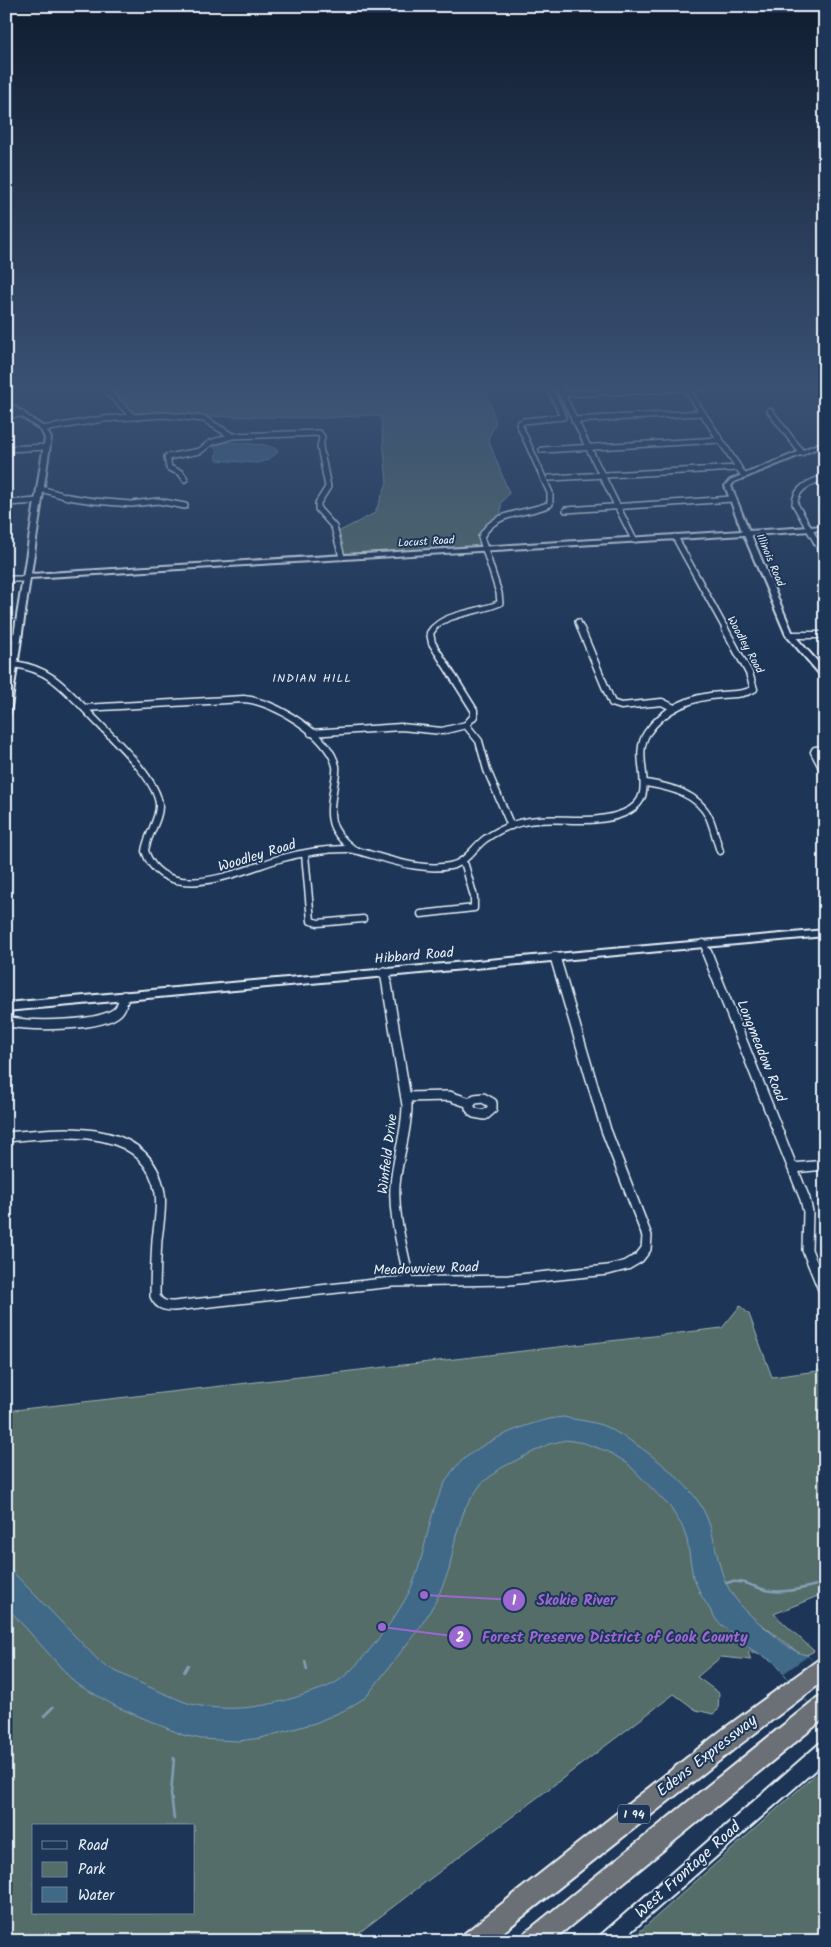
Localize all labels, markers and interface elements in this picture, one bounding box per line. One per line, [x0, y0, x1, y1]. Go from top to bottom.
street label: Illinois Road [751, 531, 789, 590]
street label: Locust Road [397, 532, 455, 552]
street label: Woodley Road [722, 613, 768, 678]
district label: INDIAN HILL [272, 669, 352, 688]
street label: Woodley Road [215, 833, 300, 878]
street label: Hibbard Road [374, 941, 455, 970]
street label: Longmeadow Road [730, 997, 792, 1106]
street label: Winfield Drive [372, 1112, 404, 1195]
street label: Meadowview Road [373, 1256, 480, 1282]
callout: Skokie River [502, 1585, 626, 1615]
text: 1 [512, 1589, 517, 1613]
text: Skokie River [537, 1589, 616, 1613]
callout: Forest Preserve District of Cook County [447, 1622, 758, 1652]
text: 2 [456, 1626, 465, 1650]
text: Forest Preserve District of Cook County [482, 1626, 748, 1650]
street label: Edens Expressway [651, 1708, 763, 1803]
road number: I 94 [618, 1805, 650, 1824]
street label: West Frontage Road [629, 1815, 747, 1925]
legend [32, 1824, 195, 1914]
text: Road [78, 1834, 109, 1858]
text: Park [78, 1858, 106, 1882]
text: Water [78, 1884, 115, 1908]

